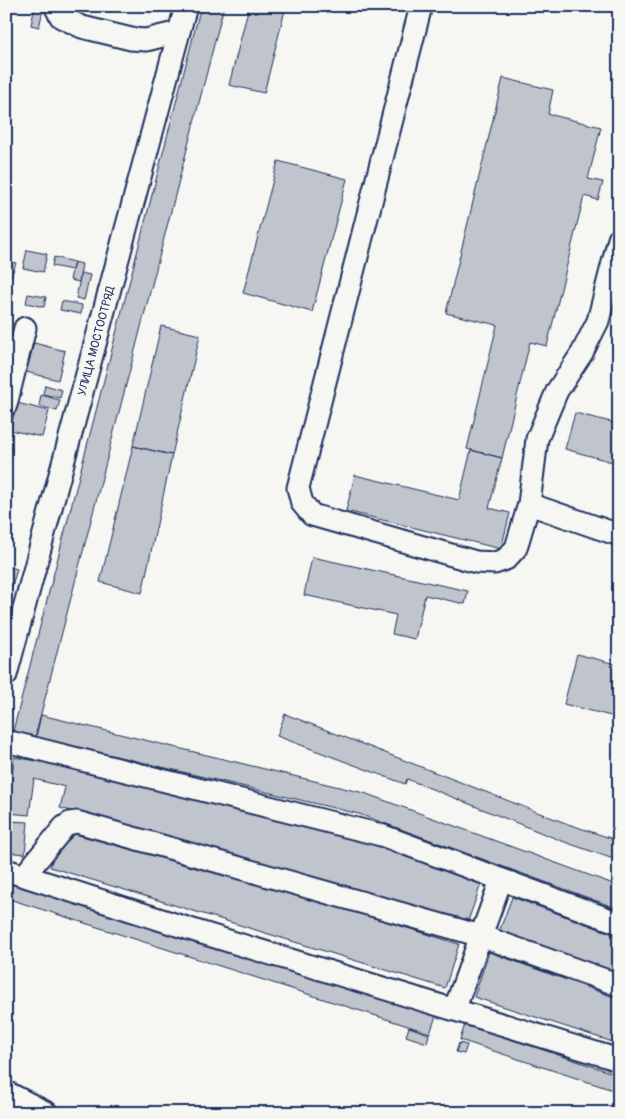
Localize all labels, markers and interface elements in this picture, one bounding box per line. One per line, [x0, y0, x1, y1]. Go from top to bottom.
street label: УЛИЦА МОСТООТРЯД [75, 284, 119, 398]

